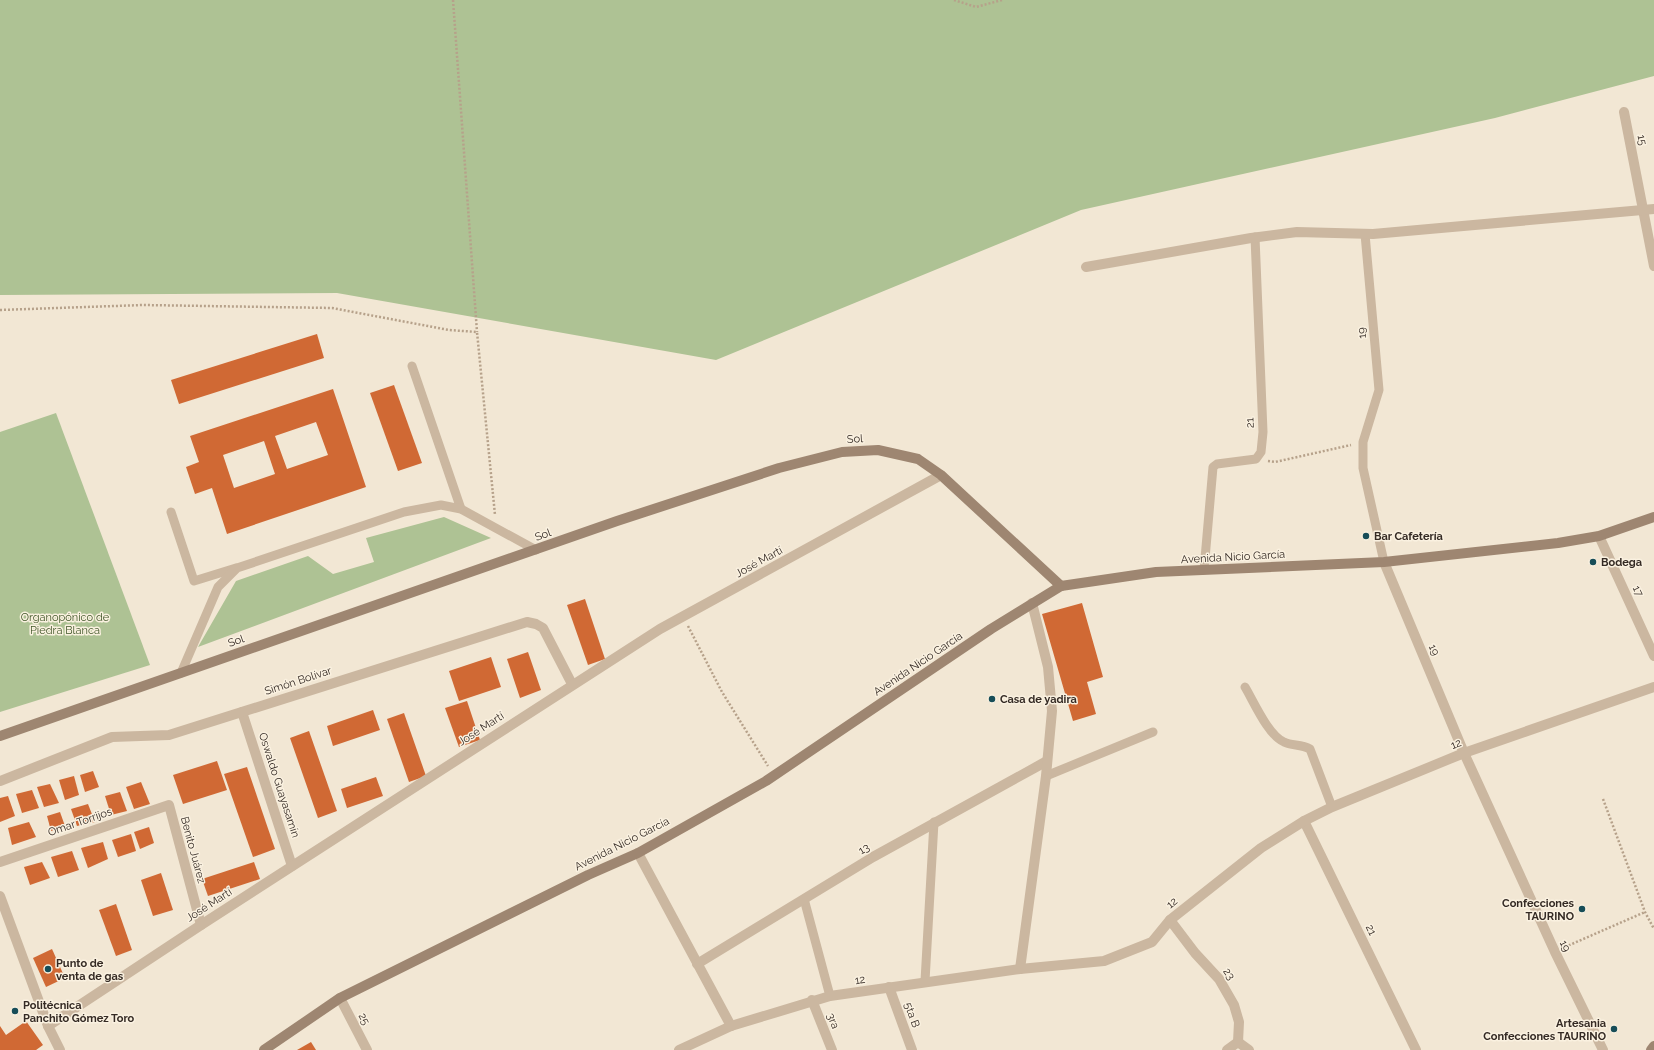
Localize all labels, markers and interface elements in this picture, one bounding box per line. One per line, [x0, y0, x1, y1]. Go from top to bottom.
street label: 15 [1635, 134, 1649, 146]
street label: 19 [1355, 327, 1369, 339]
street label: 21 [1243, 417, 1257, 428]
street label: Sol [847, 432, 863, 446]
street label: Sol [533, 526, 553, 544]
place label: Bar Cafetería [1374, 530, 1443, 543]
marker: Bar Cafetería [1361, 531, 1371, 541]
street label: José Martí [733, 543, 785, 580]
street label: Avenida Nicio García [1181, 548, 1285, 566]
place label: Bodega [1601, 556, 1642, 569]
marker: Bodega [1588, 557, 1598, 567]
street label: 17 [1630, 583, 1646, 599]
park label: Organopónico de Piedra Blanca [21, 611, 110, 637]
street label: Avenida Nicio García [871, 629, 965, 699]
street label: Sol [226, 632, 246, 650]
street label: 19 [1426, 642, 1442, 658]
street label: Simón Bolívar [263, 664, 333, 698]
place label: Casa de yadira [1000, 693, 1077, 706]
marker: Casa de yadira [987, 694, 997, 704]
street label: José Martí [456, 709, 507, 749]
street label: Oswaldo Guayasamín [256, 731, 302, 839]
street label: 12 [1449, 736, 1463, 752]
street label: Omar Torrijos [46, 805, 114, 839]
street label: Benito Juárez [178, 815, 208, 885]
street label: Avenida Nicio García [573, 815, 671, 873]
street label: 13 [856, 841, 872, 857]
street label: José Martí [184, 885, 235, 925]
street label: 12 [1164, 894, 1180, 911]
place label: Confecciones TAURINO [1502, 897, 1575, 923]
marker: Confecciones TAURINO [1577, 904, 1587, 914]
street label: 21 [1363, 922, 1379, 938]
street label: 19 [1557, 938, 1573, 954]
place label: Punto de venta de gas [56, 957, 124, 983]
marker: Punto de venta de gas [43, 964, 53, 974]
street label: 23 [1220, 966, 1238, 983]
street label: 12 [854, 973, 866, 987]
place label: Politécnica Panchito Gómez Toro [23, 999, 135, 1025]
street label: 5ta B [901, 1001, 923, 1029]
marker: Politécnica Panchito Gómez Toro [10, 1006, 20, 1016]
street label: 25 [356, 1011, 372, 1027]
street label: 3ra [824, 1011, 842, 1031]
place label: Artesania Confecciones TAURINO [1483, 1017, 1606, 1043]
marker: Artesania Confecciones TAURINO [1609, 1024, 1619, 1034]

